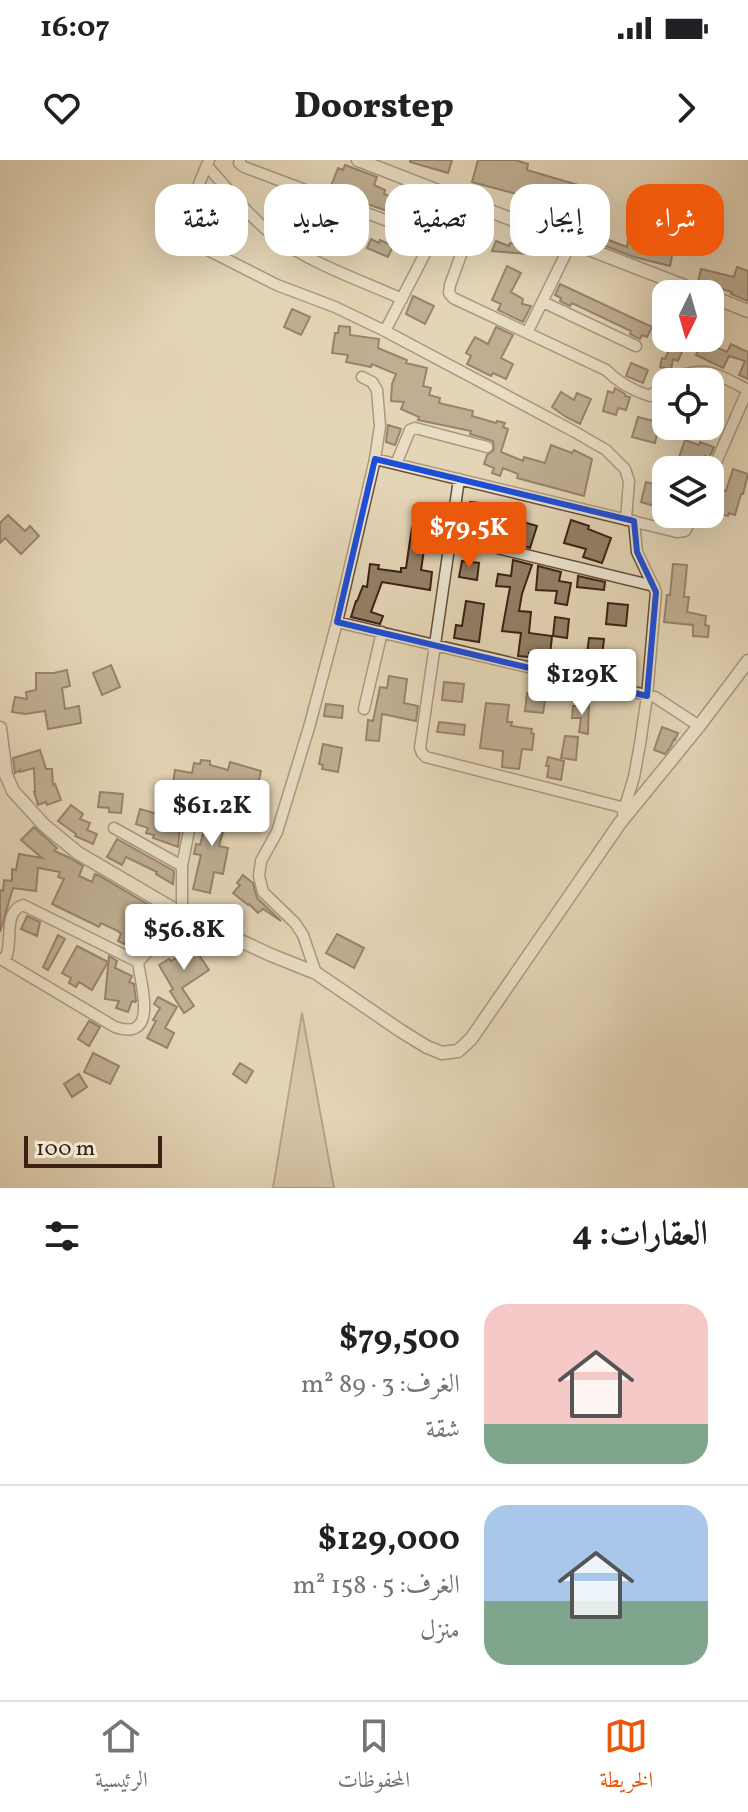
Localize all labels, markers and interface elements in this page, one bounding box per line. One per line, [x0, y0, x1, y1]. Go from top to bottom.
text: 16:07 [40, 7, 110, 49]
text: Doorstep [294, 83, 454, 133]
icon: heart [40, 86, 84, 130]
icon: forward [664, 86, 708, 130]
chip: شقة [155, 184, 248, 256]
chip: جديد [264, 184, 369, 256]
chip: تصفية [385, 184, 494, 256]
chip: إيجار [510, 184, 610, 256]
chip: شراء [626, 184, 724, 256]
north arrow [652, 280, 724, 352]
map controls [652, 280, 724, 528]
button: locate [652, 368, 724, 440]
button: layers [652, 456, 724, 528]
pin: $79.5K [404, 502, 534, 570]
text: $79.5K [429, 510, 509, 546]
pin: $129K [526, 649, 638, 717]
text: $129K [546, 657, 618, 693]
pin: $61.2K [147, 780, 277, 848]
text: $61.2K [173, 788, 251, 824]
pin: $56.8K [119, 904, 249, 972]
text: $56.8K [143, 912, 225, 948]
scale bar [24, 1132, 162, 1168]
text: 100 m [36, 1134, 95, 1165]
text: العقارات: 4 [572, 1212, 708, 1259]
icon: filters [40, 1214, 84, 1258]
text: $79,500 [339, 1316, 460, 1363]
icon: home [548, 1336, 644, 1432]
text: الغرف: 3 · 89 m² [301, 1367, 460, 1403]
text: شقة [426, 1412, 460, 1448]
text: $129,000 [318, 1517, 460, 1564]
icon: home [548, 1537, 644, 1633]
text: الغرف: 5 · 158 m² [293, 1568, 460, 1604]
text: منزل [420, 1613, 460, 1649]
tab: الرئيسية [95, 1714, 148, 1801]
tab: المحفوظات [337, 1714, 410, 1801]
tab: الخريطة [600, 1714, 653, 1801]

